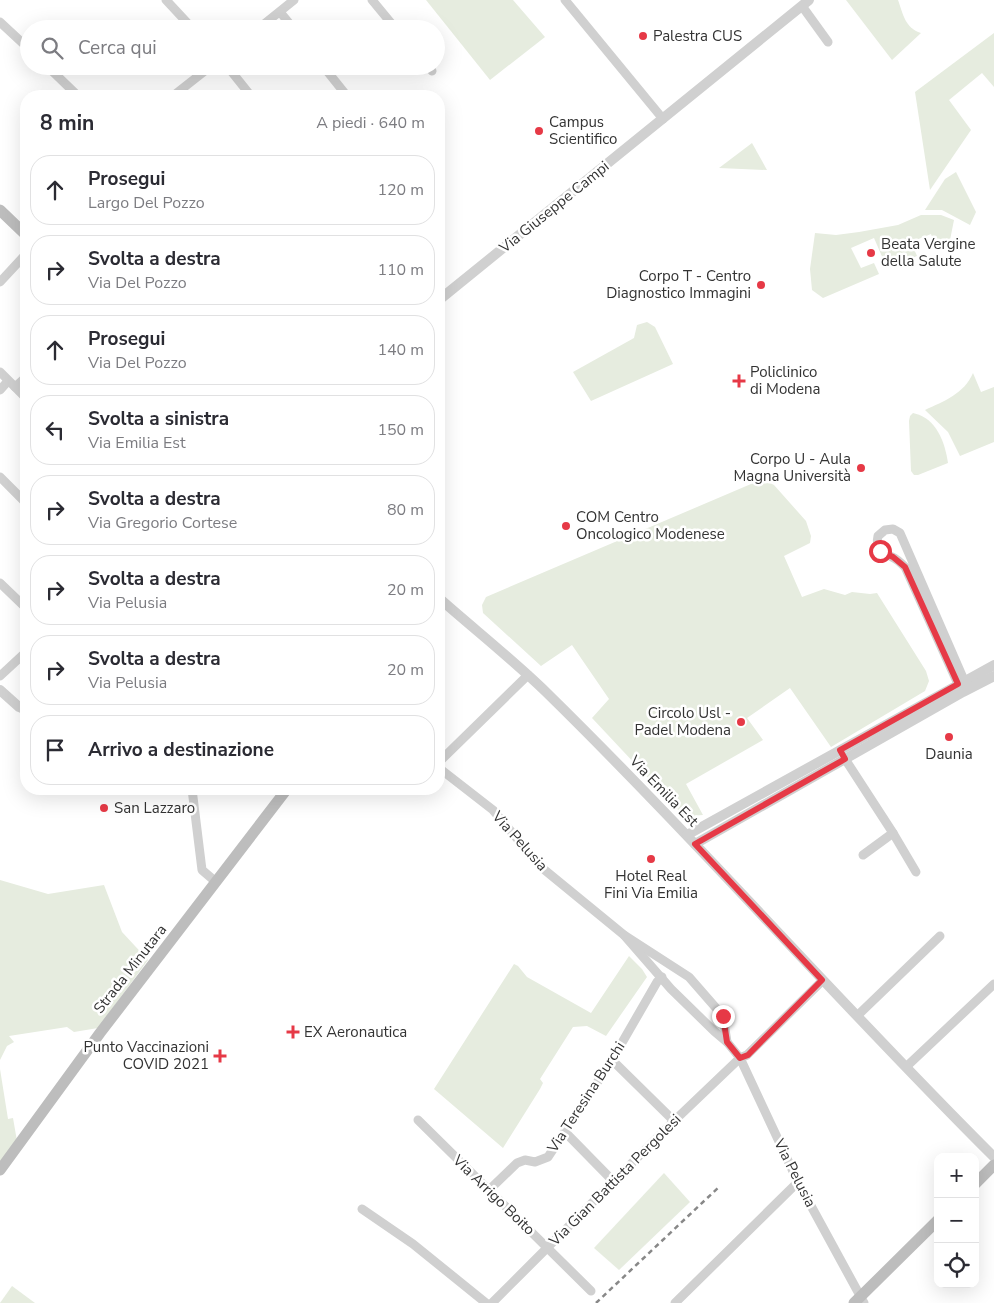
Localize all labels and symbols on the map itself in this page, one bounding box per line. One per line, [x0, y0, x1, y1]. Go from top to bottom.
place label: Palestra CUS [653, 26, 742, 46]
marker: Palestra CUS [637, 30, 649, 42]
place label: Campus Scientifico [549, 112, 617, 149]
marker: Campus Scientifico [533, 125, 545, 137]
street label: Via Giuseppe Campi [494, 156, 613, 258]
place label: Beata Vergine della Salute [881, 234, 976, 271]
marker: Beata Vergine della Salute [865, 247, 877, 259]
place label: Corpo T - Centro Diagnostico Immagini [606, 266, 751, 303]
marker: Corpo T - Centro Diagnostico Immagini [755, 279, 767, 291]
place label: Policlinico di Modena [750, 362, 820, 399]
marker: Policlinico di Modena [732, 374, 746, 388]
place label: Corpo U - Aula Magna Università [733, 449, 851, 486]
marker: Corpo U - Aula Magna Università [855, 462, 867, 474]
place label: COM Centro Oncologico Modenese [576, 507, 725, 544]
marker: COM Centro Oncologico Modenese [560, 520, 572, 532]
route start [869, 540, 892, 563]
place label: Circolo Usl - Padel Modena [635, 703, 731, 740]
marker: Circolo Usl - Padel Modena [735, 716, 747, 728]
marker: Daunia [943, 731, 955, 743]
place label: Daunia [925, 744, 973, 764]
street label: Via Emilia Est [624, 750, 703, 831]
place label: San Lazzaro [114, 798, 195, 818]
marker: San Lazzaro [98, 802, 110, 814]
street label: Via Pelusia [487, 806, 552, 875]
marker: Hotel Real Fini Via Emilia [645, 853, 657, 865]
place label: Hotel Real Fini Via Emilia [604, 866, 698, 903]
street label: Strada Minutara [89, 920, 171, 1018]
route end [712, 1005, 735, 1028]
place label: EX Aeronautica [304, 1022, 407, 1042]
marker: EX Aeronautica [286, 1025, 300, 1039]
place label: Punto Vaccinazioni COVID 2021 [83, 1037, 209, 1074]
street label: Via Teresina Burchi [542, 1038, 629, 1157]
marker: Punto Vaccinazioni COVID 2021 [213, 1049, 227, 1063]
street label: Via Gian Battista Pergolesi [544, 1110, 685, 1251]
street label: Via Pelusia [769, 1134, 821, 1211]
street label: Via Arrigo Boito [448, 1150, 540, 1239]

